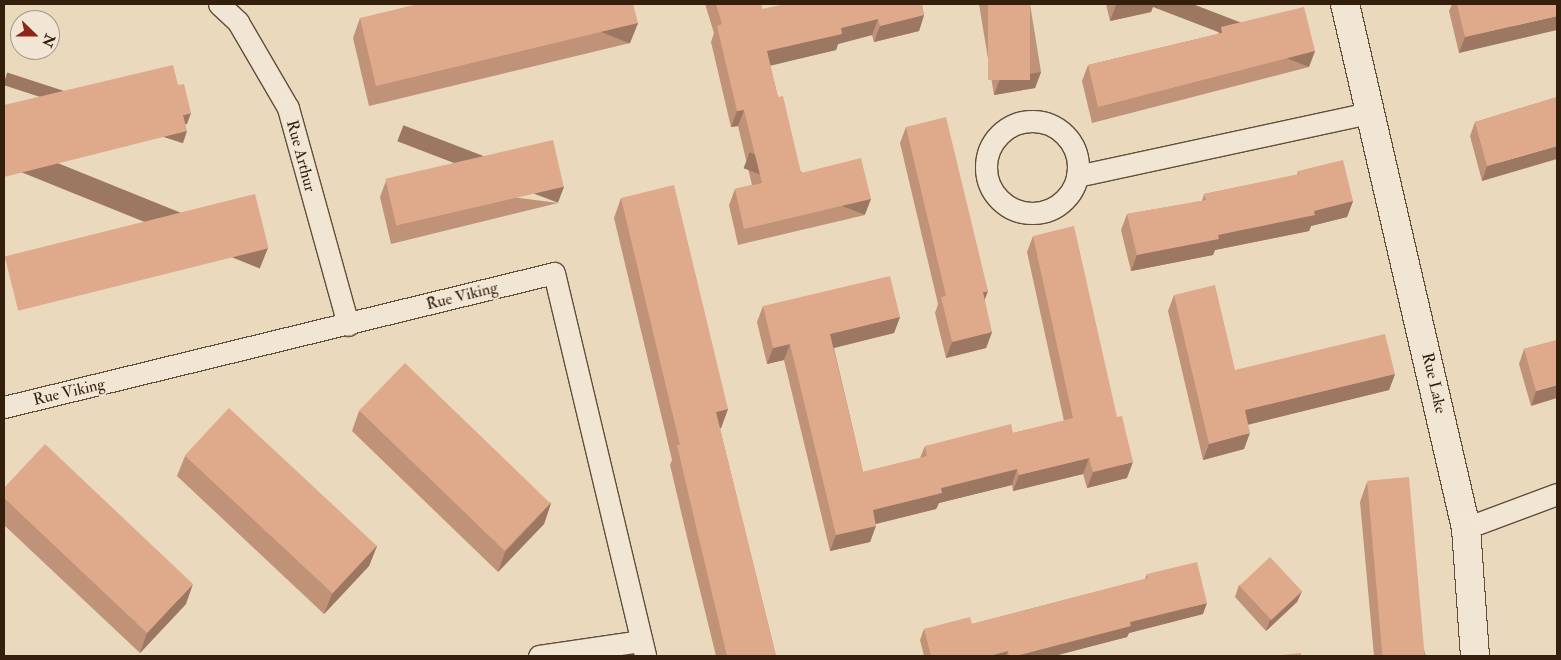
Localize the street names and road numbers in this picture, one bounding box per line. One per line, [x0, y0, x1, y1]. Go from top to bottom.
street label: Rue Arthur [282, 118, 320, 194]
street label: Rue Viking [424, 278, 500, 314]
street label: Rue Lake [1418, 351, 1450, 415]
street label: Rue Viking [31, 374, 107, 410]

